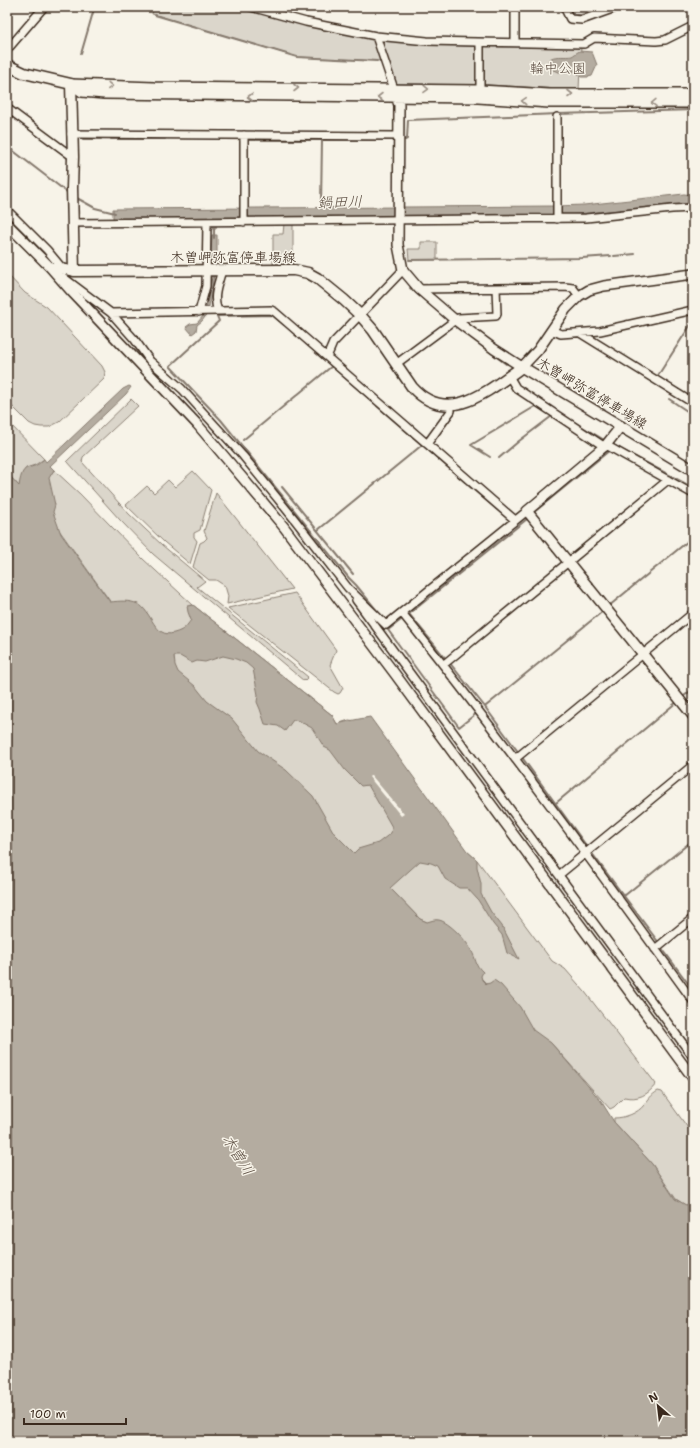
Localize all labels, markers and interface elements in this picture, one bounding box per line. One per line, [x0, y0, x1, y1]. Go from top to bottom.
park label: 輪中公園 [530, 59, 586, 77]
one-way arrow [107, 81, 113, 90]
one-way arrow [293, 84, 299, 92]
one-way arrow [423, 85, 429, 93]
one-way arrow [567, 90, 573, 98]
one-way arrow [247, 92, 253, 101]
one-way arrow [377, 93, 383, 101]
one-way arrow [521, 97, 527, 106]
one-way arrow [651, 99, 657, 108]
water label: 鍋田川 [317, 192, 363, 212]
street label: 木曽岬弥富停車場線 [170, 248, 296, 266]
street label: 木曽岬弥富停車場線 [533, 353, 651, 433]
water label: 木曽川 [218, 1131, 258, 1179]
north arrow [638, 1386, 678, 1426]
text: N [646, 1389, 661, 1406]
scale bar [24, 1400, 126, 1426]
text: 100 m [30, 1406, 66, 1422]

